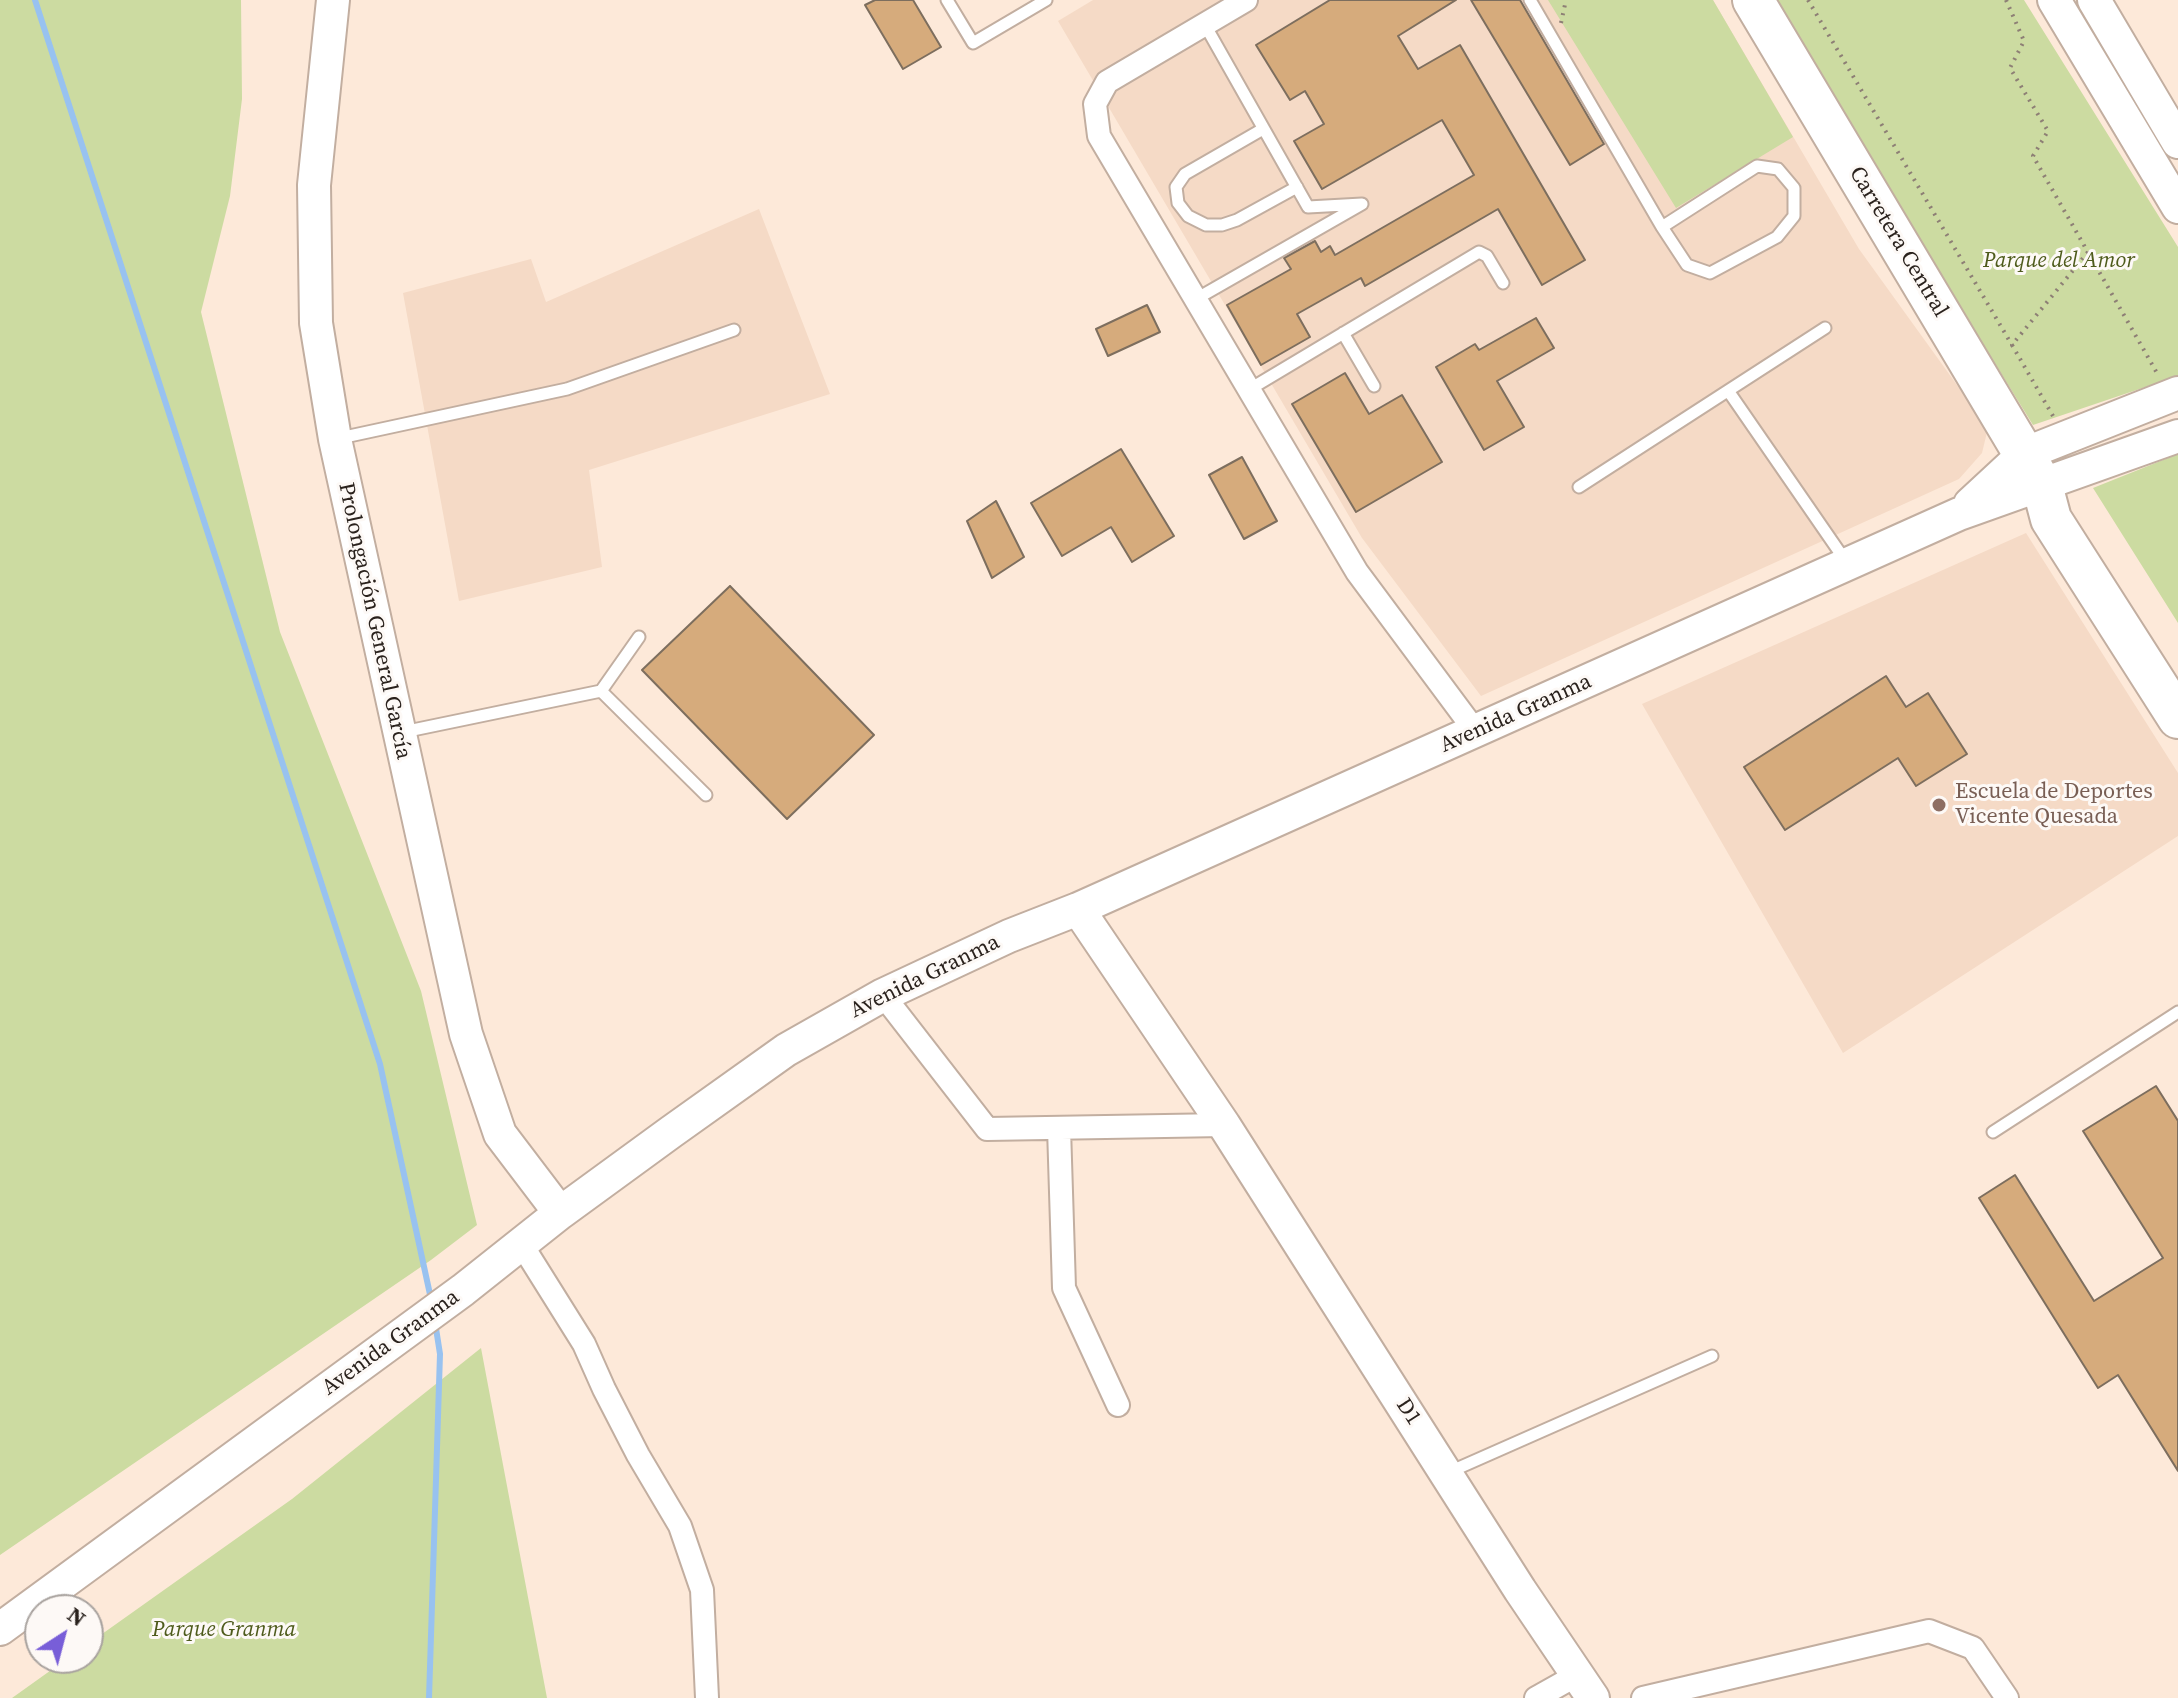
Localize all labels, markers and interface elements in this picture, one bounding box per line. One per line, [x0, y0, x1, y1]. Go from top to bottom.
street label: Carretera Central [1843, 162, 1953, 322]
park label: Parque del Amor [1983, 248, 2135, 274]
street label: Prolongación General García [332, 480, 416, 762]
street label: Avenida Granma [1436, 669, 1596, 759]
place label: Escuela de Deportes Vicente Quesada [1955, 779, 2153, 830]
marker: Escuela de Deportes Vicente Quesada [1930, 796, 1948, 814]
street label: Avenida Granma [846, 929, 1004, 1025]
street label: Avenida Granma [317, 1284, 465, 1402]
street label: D1 [1390, 1394, 1426, 1430]
north arrow [24, 1594, 104, 1674]
text: N [62, 1599, 92, 1633]
park label: Parque Granma [152, 1617, 296, 1643]

